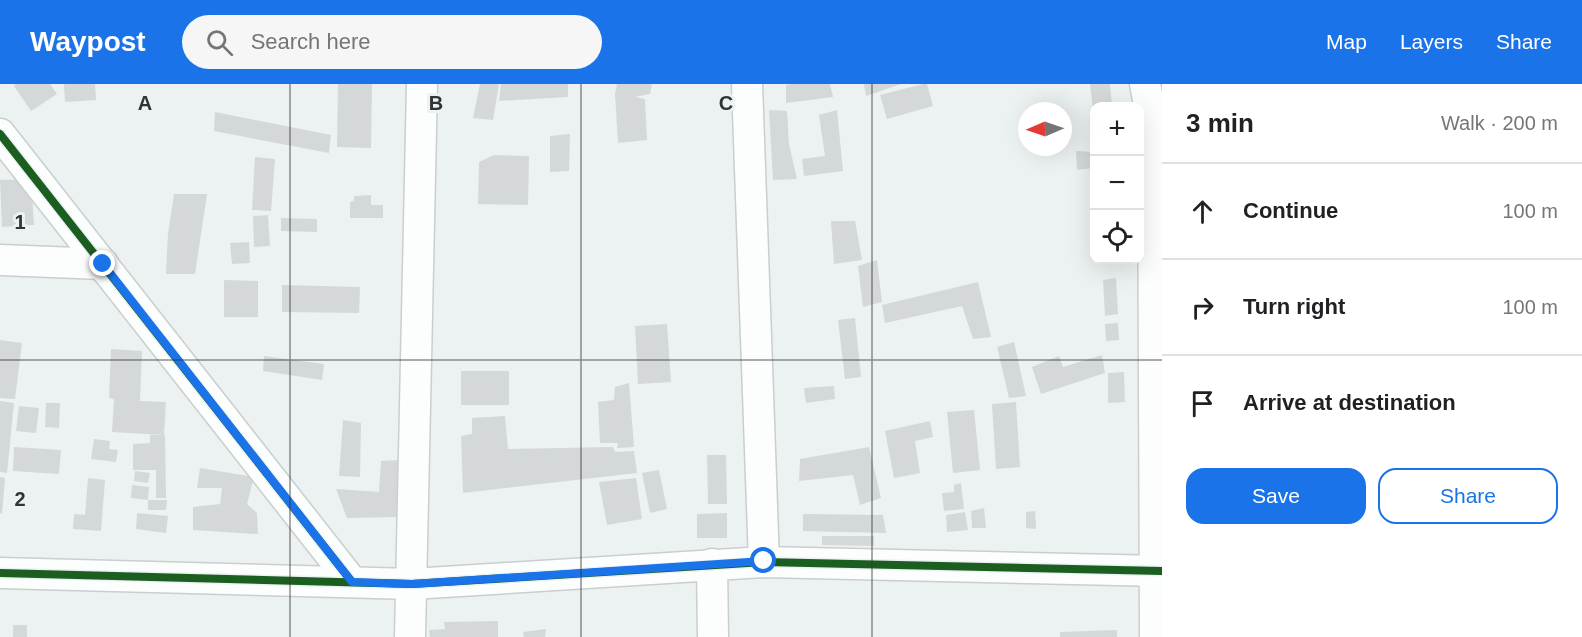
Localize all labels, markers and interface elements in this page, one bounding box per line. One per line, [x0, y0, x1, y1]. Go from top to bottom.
search box [182, 15, 602, 69]
text: Waypost [30, 26, 146, 57]
icon: search [203, 26, 236, 59]
text: Search here [251, 29, 371, 54]
text: Map [1326, 30, 1367, 53]
text: Layers [1400, 30, 1463, 53]
text: Share [1496, 30, 1552, 53]
text: A [138, 92, 152, 114]
text: B [429, 92, 443, 114]
text: C [719, 92, 733, 114]
north arrow [1018, 102, 1072, 156]
map controls [1090, 102, 1144, 264]
button: + [1090, 102, 1144, 156]
text: 3 min [1186, 108, 1254, 138]
text: Walk · 200 m [1441, 112, 1558, 134]
button: − [1090, 156, 1144, 210]
icon: ahead [1186, 195, 1219, 228]
text: Continue [1243, 198, 1338, 223]
text: 100 m [1502, 200, 1558, 222]
button: locate [1090, 210, 1144, 264]
text: 1 [14, 211, 26, 233]
route end [89, 250, 115, 276]
icon: right [1186, 291, 1219, 324]
text: Turn right [1243, 294, 1345, 319]
text: 100 m [1502, 296, 1558, 318]
icon: arrive [1186, 387, 1219, 420]
text: Arrive at destination [1243, 390, 1456, 415]
button: Save [1186, 468, 1366, 524]
button: Share [1378, 468, 1558, 524]
text: 2 [14, 488, 26, 510]
route start [750, 547, 776, 573]

